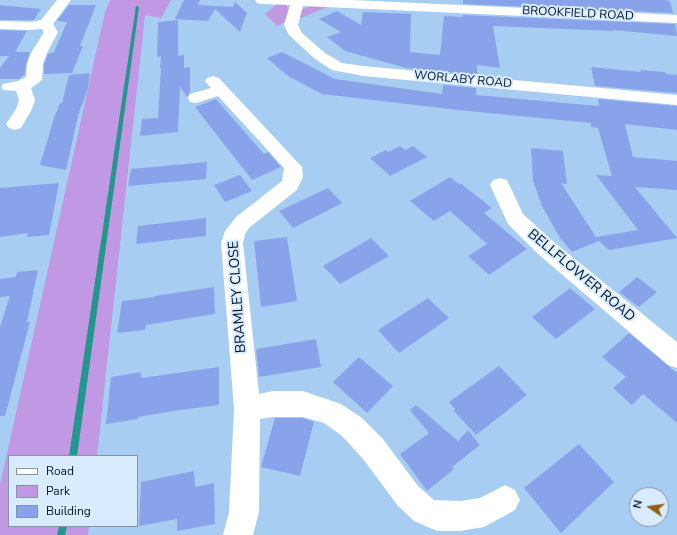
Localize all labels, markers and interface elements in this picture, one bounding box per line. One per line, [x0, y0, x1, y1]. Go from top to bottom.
street label: BROOKFIELD ROAD [522, 4, 634, 24]
street label: WORLABY ROAD [413, 69, 513, 91]
street label: BELLFLOWER ROAD [524, 226, 638, 326]
street label: BRAMLEY CLOSE [226, 240, 250, 354]
legend [8, 455, 138, 527]
text: Road [46, 463, 74, 479]
text: Park [46, 483, 70, 499]
north arrow [629, 487, 669, 527]
text: N [630, 499, 646, 510]
text: Building [46, 503, 91, 519]

